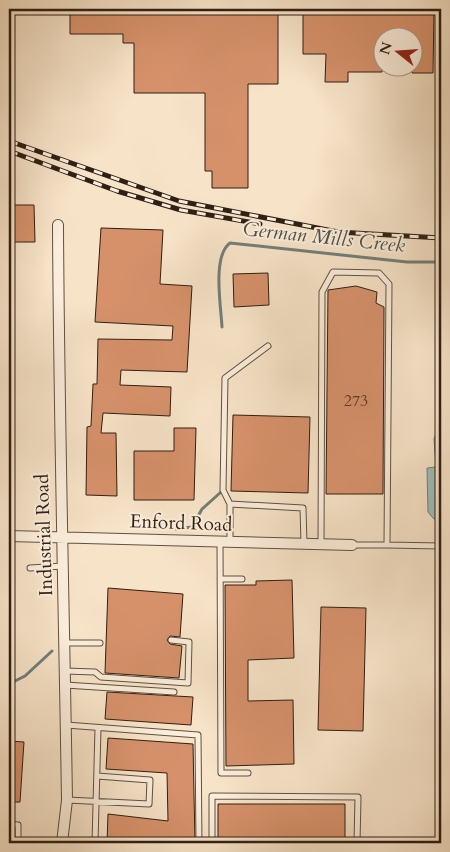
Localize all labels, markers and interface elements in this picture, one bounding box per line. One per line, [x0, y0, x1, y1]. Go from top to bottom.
north arrow [372, 28, 422, 78]
text: N [375, 40, 397, 57]
water label: German Mills Creek [241, 215, 407, 259]
house number: 273 [344, 390, 368, 412]
street label: Industrial Road [29, 473, 59, 597]
street label: Enford Road [129, 508, 233, 538]

